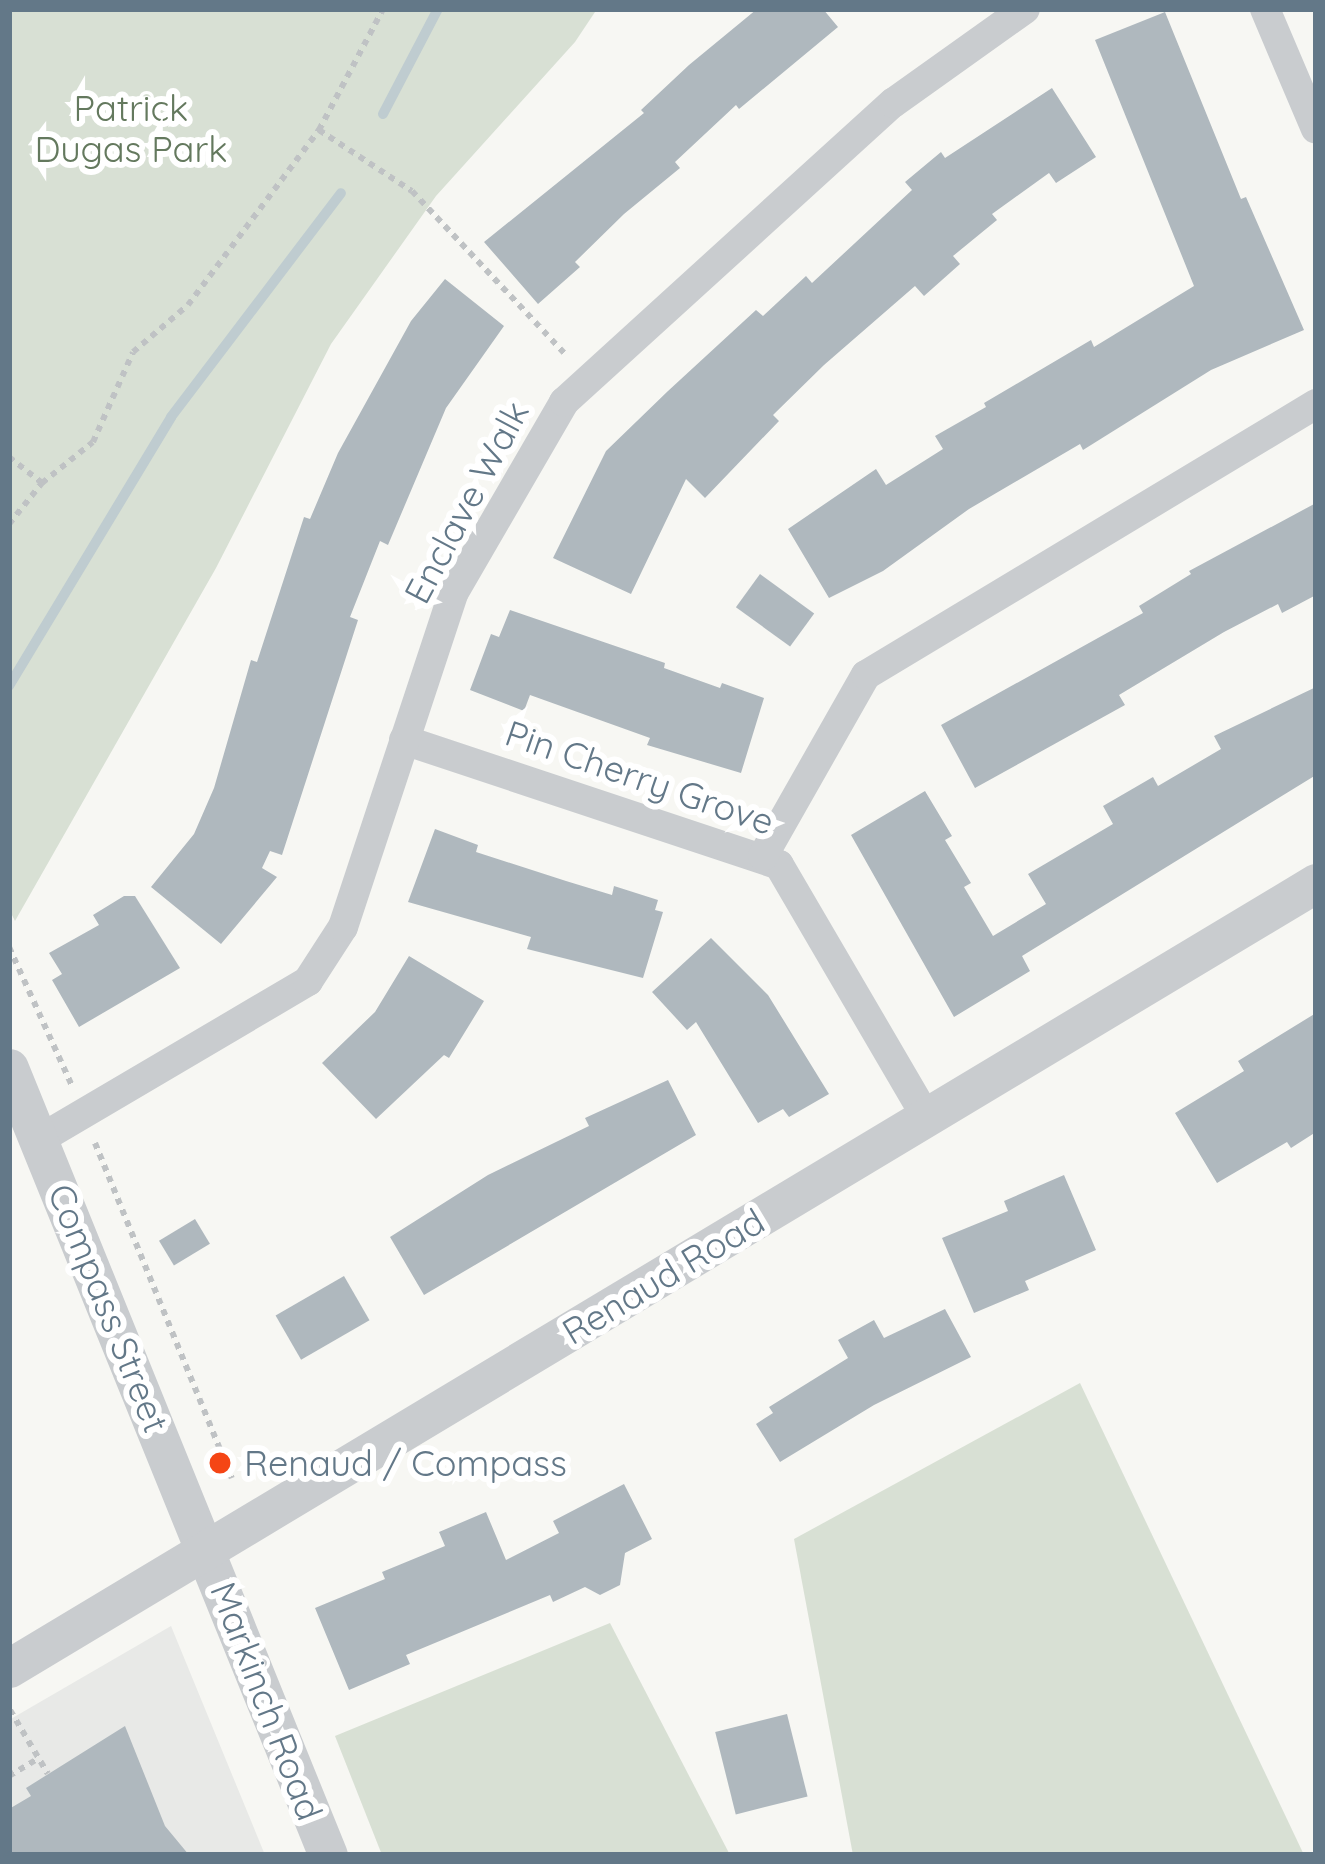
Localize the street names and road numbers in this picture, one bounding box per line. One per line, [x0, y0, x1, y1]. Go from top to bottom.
street label: Enclave Walk [395, 394, 537, 610]
street label: Pin Cherry Grove [500, 711, 780, 843]
street label: Compass Street [40, 1178, 178, 1438]
street label: Renaud Road [554, 1199, 772, 1353]
street label: Markinch Road [202, 1576, 332, 1826]

